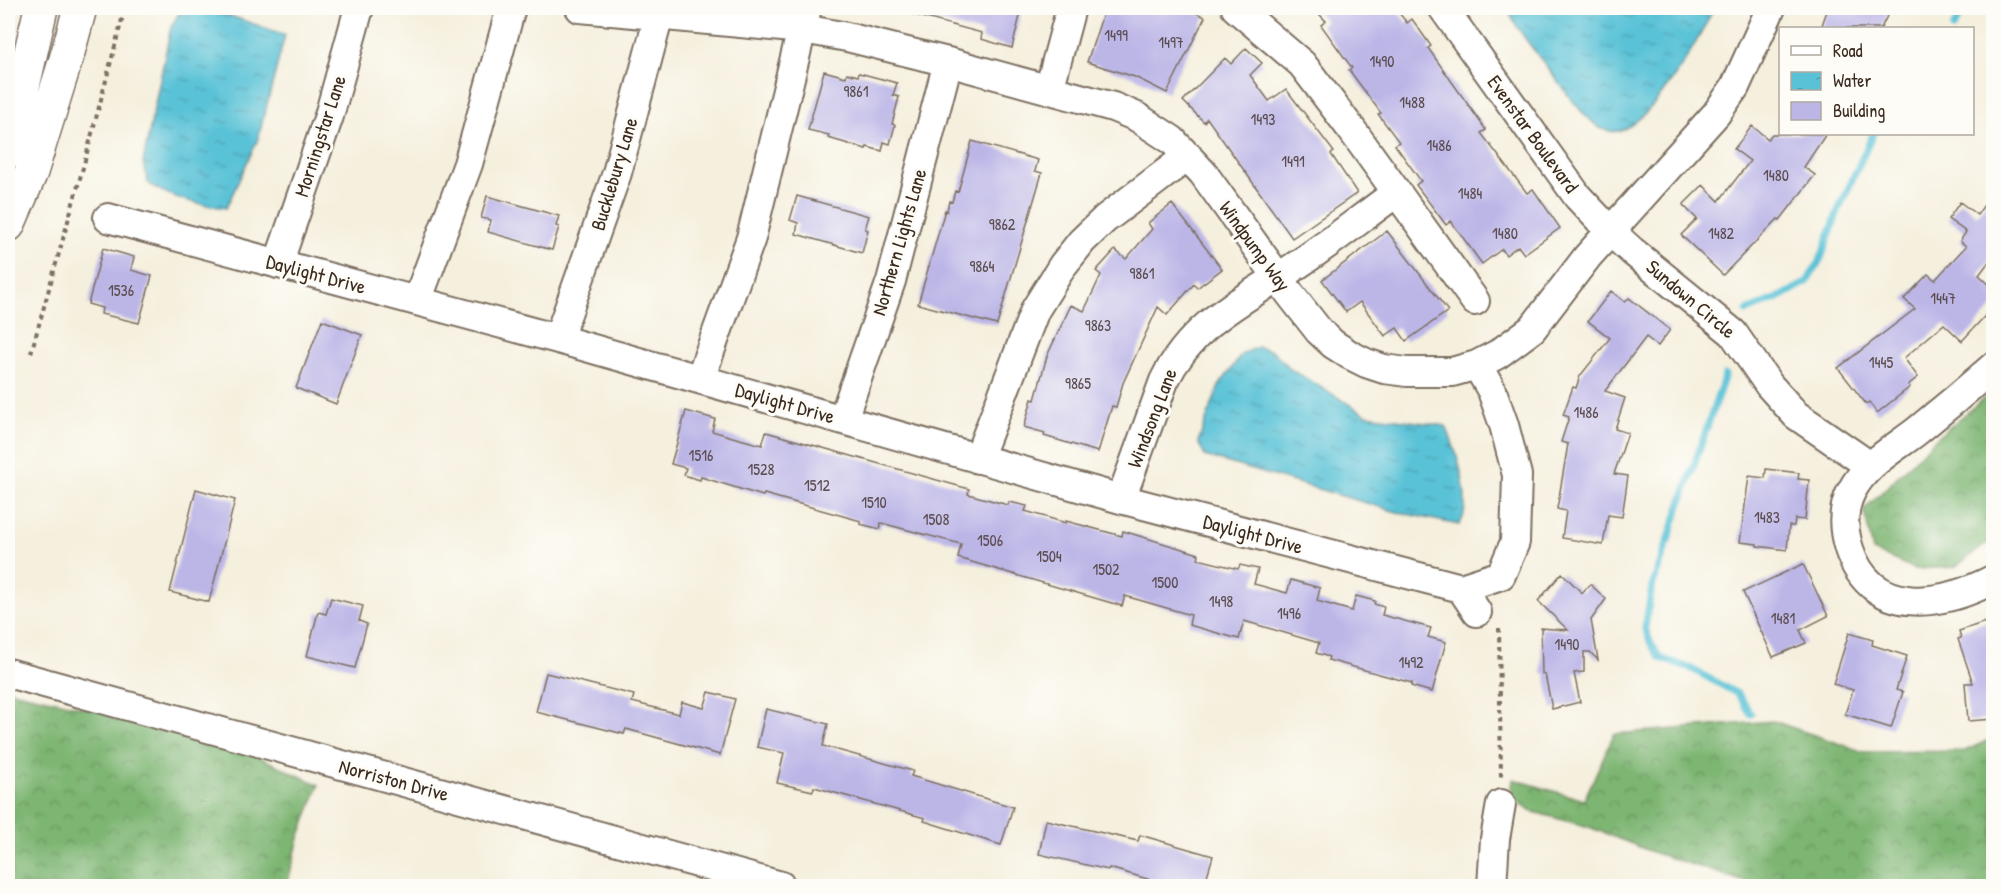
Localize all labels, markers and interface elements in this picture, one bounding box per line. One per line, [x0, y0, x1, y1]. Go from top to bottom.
house number: 1499 [1104, 24, 1128, 46]
legend [1779, 27, 1974, 135]
house number: 1497 [1158, 31, 1184, 53]
text: Road [1833, 38, 1863, 63]
house number: 1490 [1370, 50, 1394, 72]
text: Water [1833, 68, 1871, 93]
street label: Evenstar Boulevard [1482, 69, 1585, 198]
street label: Morningstar Lane [287, 72, 352, 200]
house number: 9861 [844, 80, 869, 102]
house number: 1488 [1399, 91, 1425, 113]
text: Building [1833, 98, 1885, 123]
house number: 1493 [1251, 108, 1275, 130]
street label: Bucklebury Lane [584, 114, 644, 234]
house number: 1486 [1426, 134, 1452, 156]
house number: 1491 [1281, 150, 1305, 172]
house number: 1480 [1763, 164, 1789, 186]
street label: Northern Lights Lane [865, 165, 932, 318]
house number: 1484 [1458, 182, 1482, 204]
street label: Windpump Way [1213, 195, 1297, 296]
house number: 9862 [989, 213, 1016, 235]
house number: 1480 [1492, 222, 1518, 244]
house number: 1482 [1708, 222, 1735, 244]
street label: Daylight Drive [263, 247, 369, 300]
street label: Sundown Circle [1641, 253, 1742, 344]
house number: 9864 [969, 255, 995, 277]
house number: 9861 [1130, 262, 1155, 284]
house number: 1536 [108, 279, 134, 301]
house number: 1447 [1930, 287, 1956, 309]
house number: 9863 [1085, 314, 1111, 336]
house number: 1445 [1869, 351, 1894, 373]
street label: Windsong Lane [1120, 364, 1183, 471]
house number: 9865 [1065, 372, 1091, 394]
street label: Daylight Drive [732, 375, 838, 430]
house number: 1486 [1573, 401, 1599, 423]
house number: 1516 [689, 444, 713, 466]
house number: 1528 [748, 458, 775, 480]
house number: 1512 [804, 474, 830, 496]
house number: 1510 [861, 491, 887, 513]
house number: 1483 [1754, 506, 1780, 528]
street label: Daylight Drive [1200, 507, 1306, 560]
house number: 1508 [923, 508, 949, 530]
house number: 1506 [977, 529, 1003, 551]
house number: 1504 [1036, 545, 1062, 567]
house number: 1502 [1092, 558, 1120, 580]
house number: 1500 [1152, 571, 1178, 593]
house number: 1498 [1209, 590, 1233, 612]
house number: 1496 [1277, 602, 1301, 624]
house number: 1481 [1771, 607, 1795, 629]
house number: 1490 [1555, 633, 1579, 655]
house number: 1492 [1398, 651, 1424, 673]
street label: Norriston Drive [336, 752, 452, 807]

